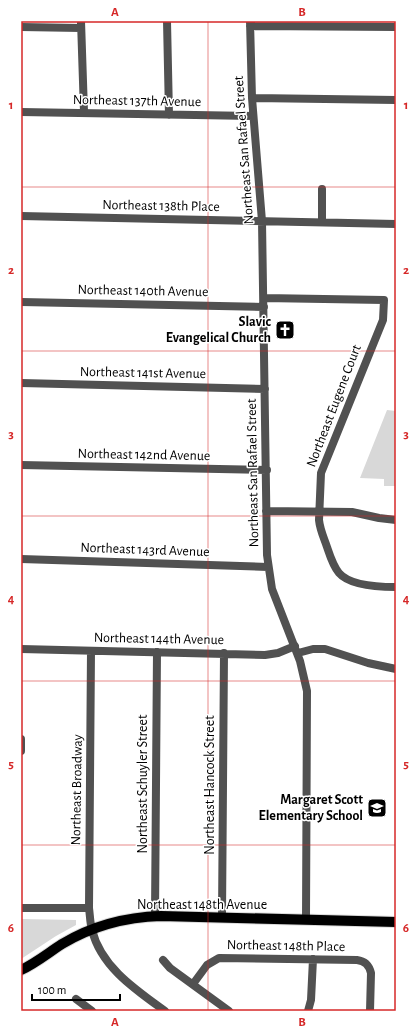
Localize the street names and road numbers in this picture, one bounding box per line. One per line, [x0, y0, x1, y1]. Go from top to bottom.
street label: Northeast San Rafael Street [232, 75, 256, 225]
street label: Northeast 137th Avenue [73, 93, 201, 109]
street label: Northeast 138th Place [102, 198, 220, 214]
street label: Northeast 140th Avenue [77, 283, 209, 299]
street label: Northeast Eugene Court [304, 342, 364, 469]
street label: Northeast 141st Avenue [80, 365, 206, 381]
street label: Northeast San Rafael Street [245, 398, 261, 548]
street label: Northeast 142nd Avenue [78, 447, 210, 463]
street label: Northeast 143rd Avenue [80, 541, 210, 559]
street label: Northeast 144th Avenue [94, 631, 224, 647]
street label: Northeast Schuyler Street [136, 714, 150, 853]
street label: Northeast Hancock Street [203, 715, 217, 855]
street label: Northeast Broadway [69, 734, 85, 846]
street label: Northeast 148th Avenue [137, 898, 267, 912]
street label: Northeast 148th Place [227, 938, 345, 954]

